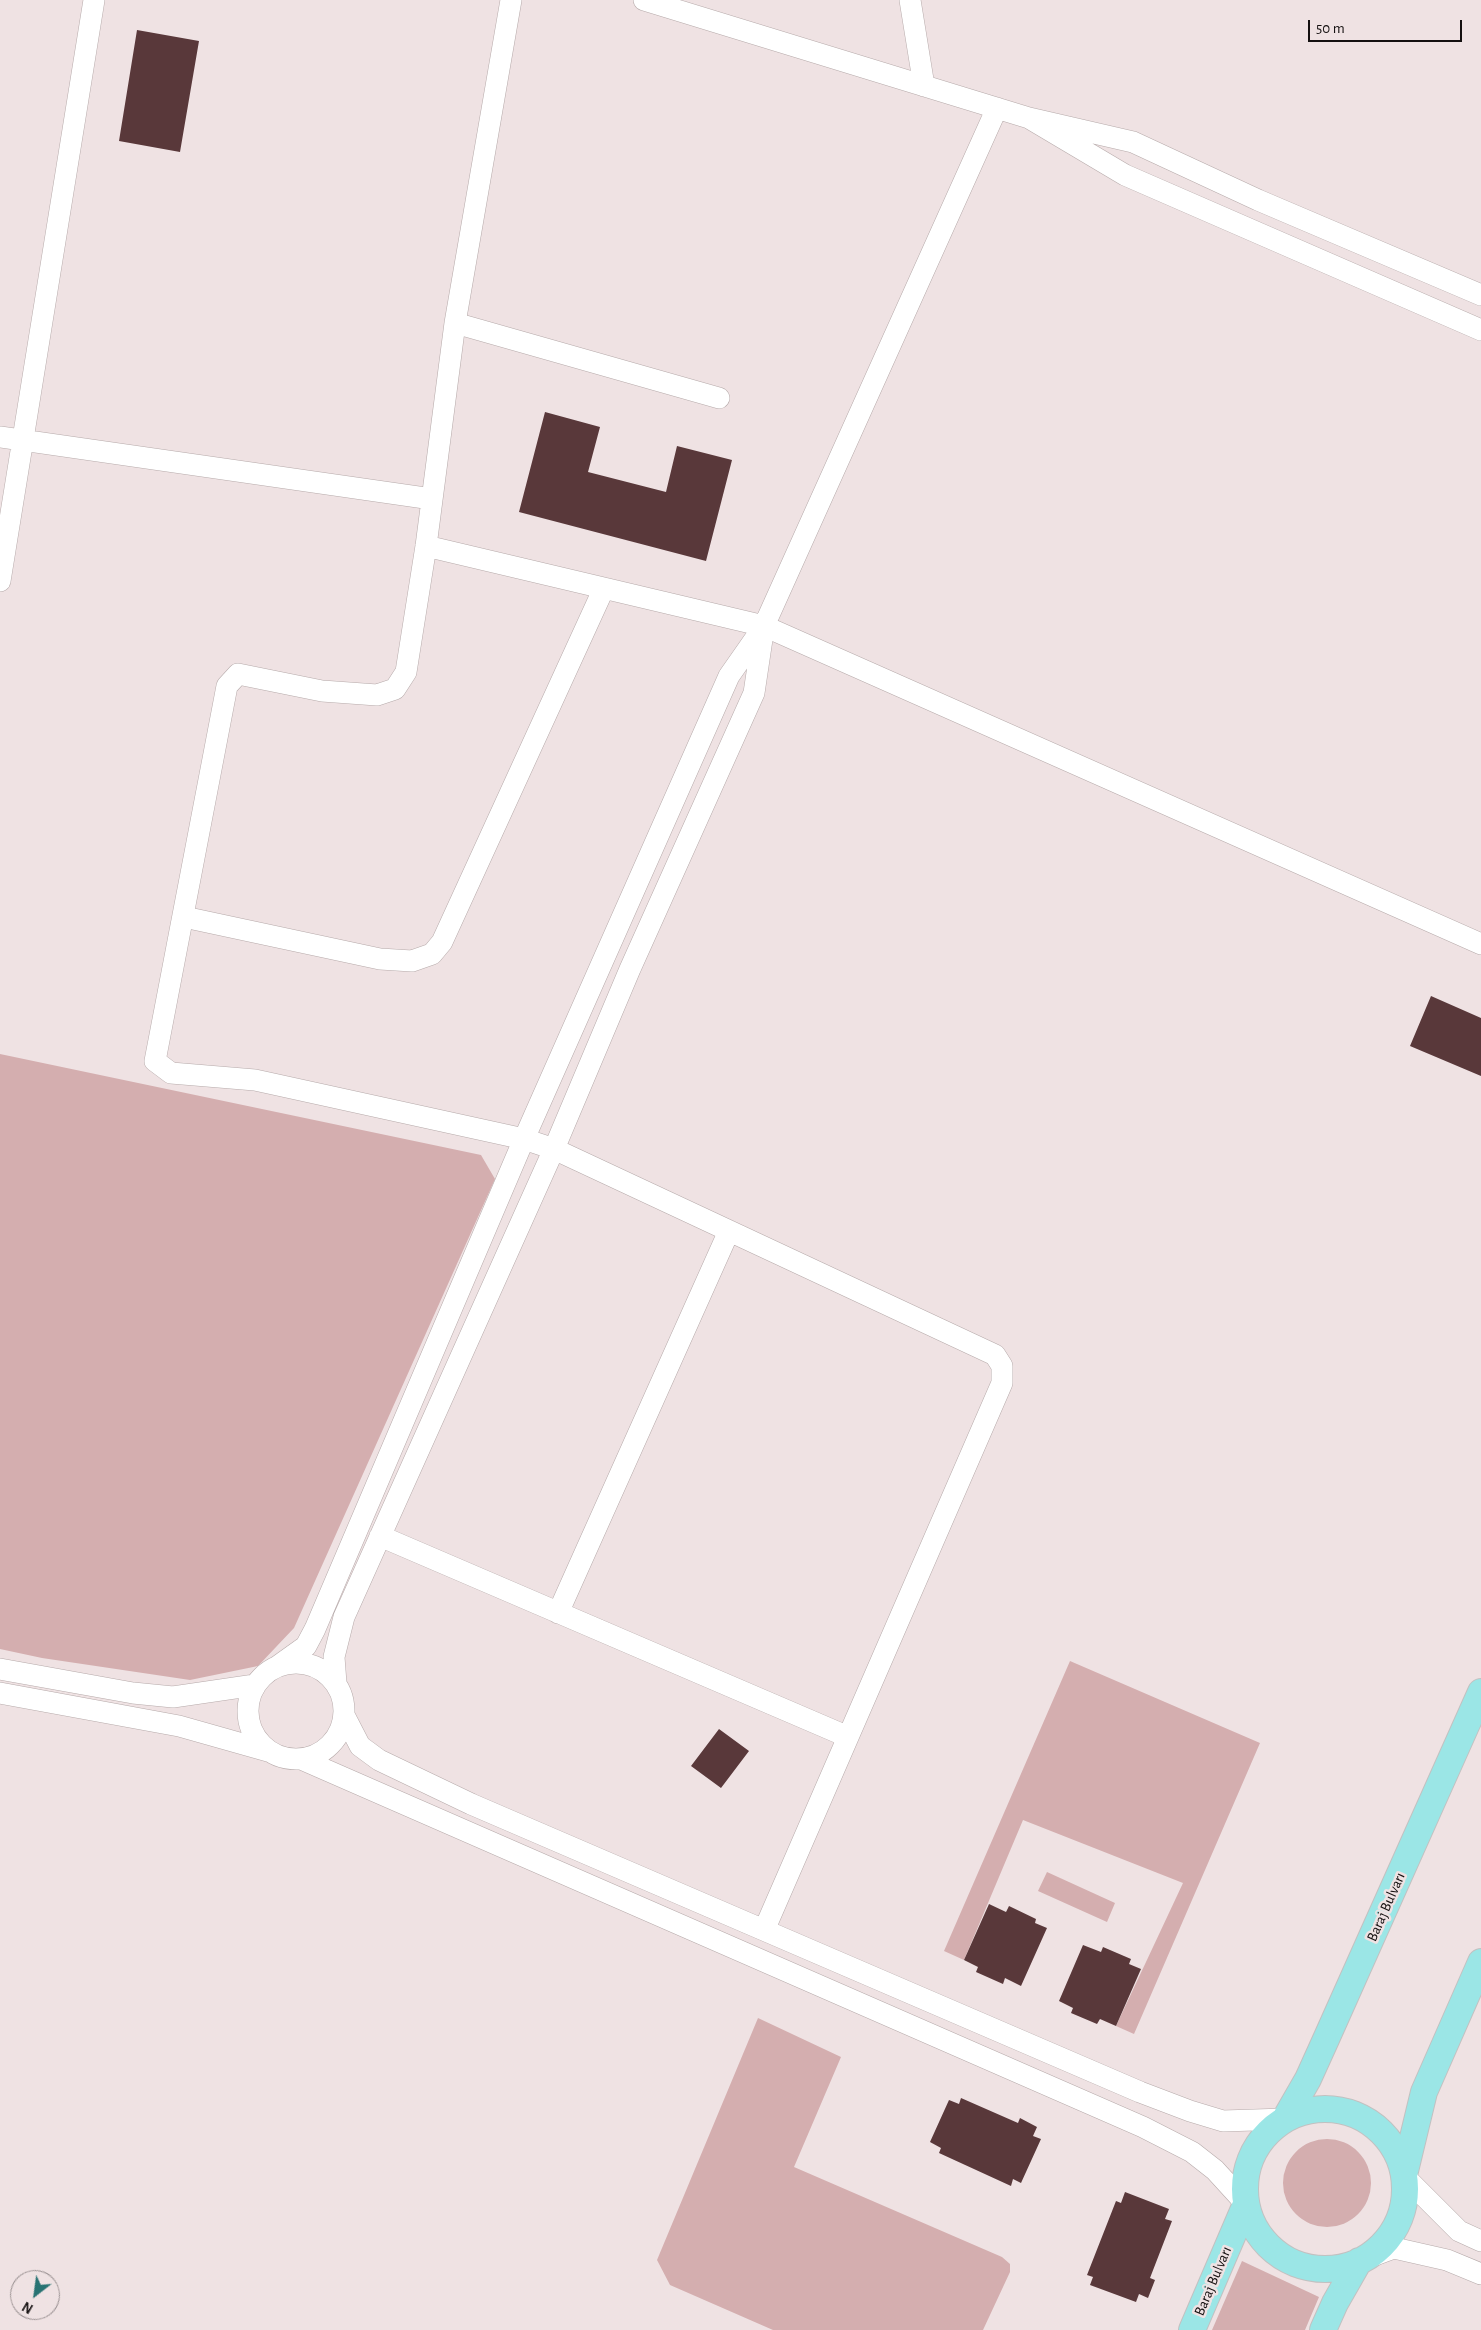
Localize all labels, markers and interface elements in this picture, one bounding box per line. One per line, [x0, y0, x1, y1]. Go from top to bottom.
scale bar [1311, 10, 1465, 42]
text: 50 m [1316, 21, 1345, 36]
street label: Baraj Bulvarı [1363, 1870, 1409, 1944]
street label: Baraj Bulvarı [1190, 2244, 1236, 2318]
north arrow [10, 2270, 60, 2320]
text: N [20, 2299, 36, 2316]

